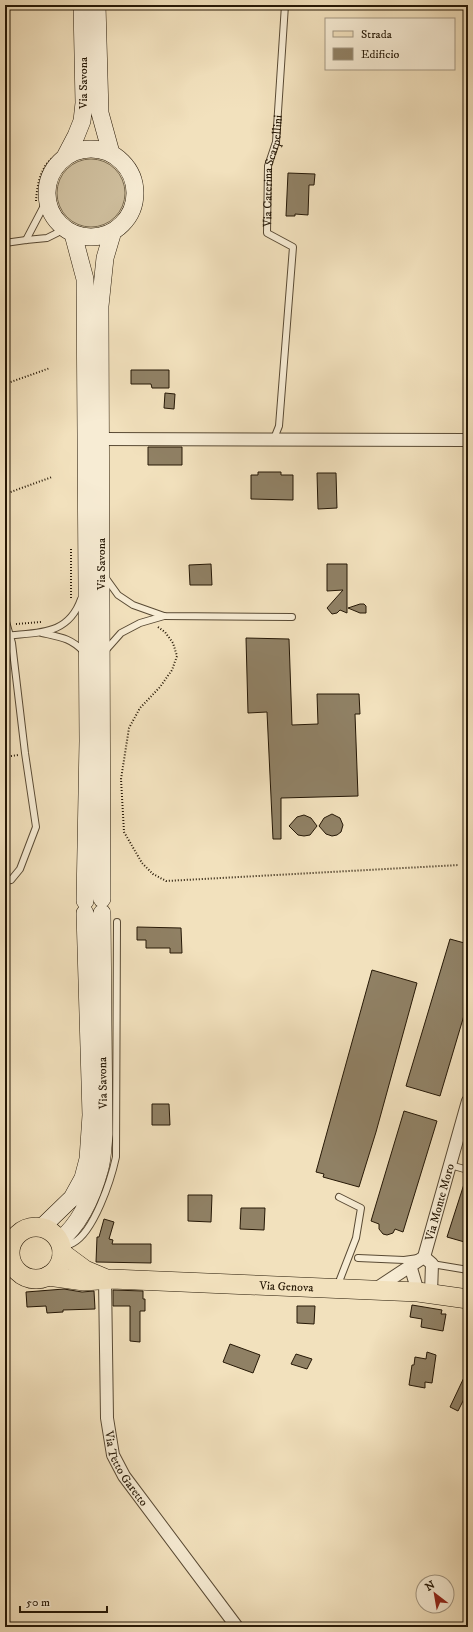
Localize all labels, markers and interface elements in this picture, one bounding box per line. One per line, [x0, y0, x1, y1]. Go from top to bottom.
legend [325, 18, 455, 70]
text: Strada [361, 27, 393, 42]
text: Edificio [361, 47, 400, 62]
street label: Via Savona [76, 56, 91, 110]
street label: Via Caterina Scarpellini [260, 114, 285, 228]
street label: Via Savona [94, 537, 109, 591]
street label: Via Savona [95, 1056, 111, 1110]
street label: Via Monte Moro [421, 1162, 458, 1243]
street label: Via Genova [258, 1278, 315, 1295]
street label: Via Tetto Garetto [102, 1429, 151, 1509]
north arrow [415, 1574, 455, 1614]
text: N [423, 1578, 438, 1595]
scale bar [20, 1588, 107, 1614]
text: 50 m [26, 1595, 50, 1610]

